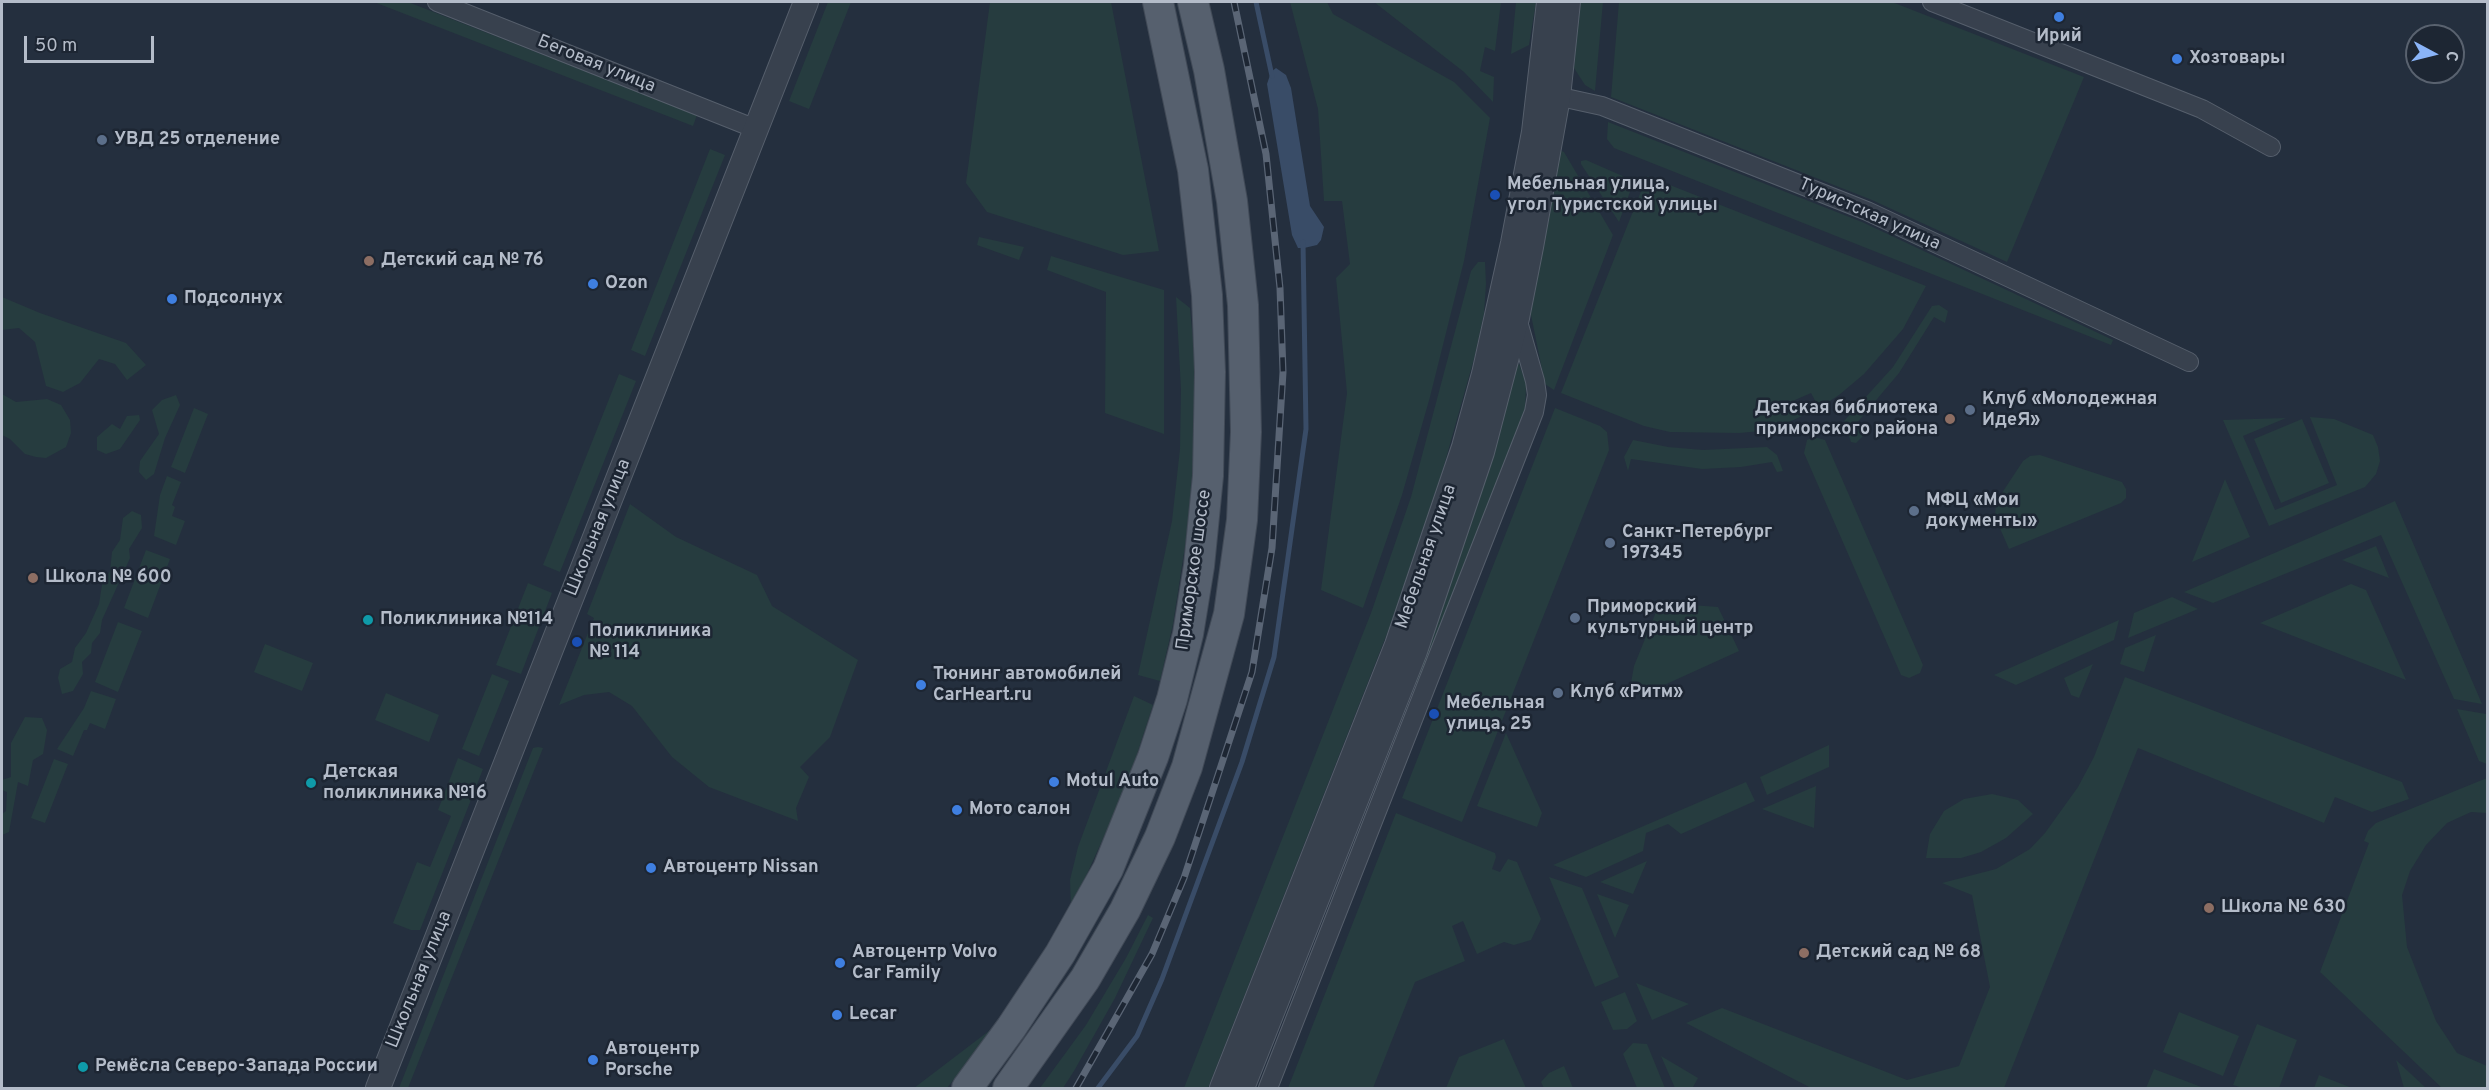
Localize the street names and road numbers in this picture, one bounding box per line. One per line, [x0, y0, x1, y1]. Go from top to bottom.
street label: Беговая улица [534, 32, 658, 98]
street label: Туристская улица [1795, 174, 1943, 256]
street label: Школьная улица [562, 456, 636, 600]
street label: Мебельная улица [1392, 482, 1462, 632]
street label: Приморское шоссе [1173, 488, 1217, 652]
street label: Школьная улица [383, 908, 457, 1052]

